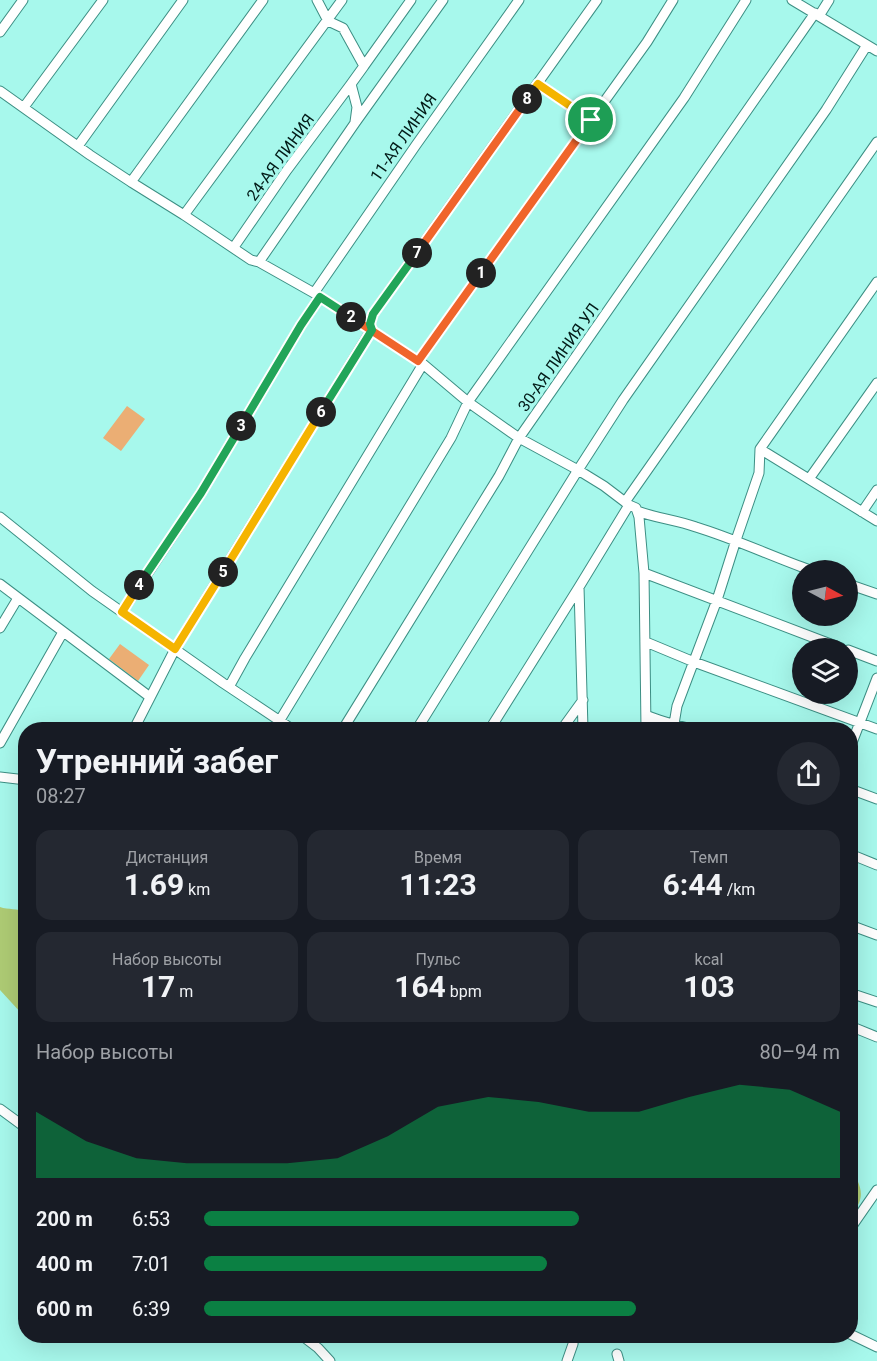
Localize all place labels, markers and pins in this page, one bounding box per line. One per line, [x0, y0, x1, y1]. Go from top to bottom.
pin: 8 [512, 84, 542, 114]
pin [565, 94, 616, 145]
pin: 7 [402, 238, 432, 268]
pin: 1 [466, 258, 496, 288]
pin: 2 [336, 302, 366, 332]
pin: 6 [306, 397, 336, 427]
pin: 3 [226, 411, 256, 441]
pin: 5 [208, 557, 238, 587]
pin: 4 [124, 570, 154, 600]

